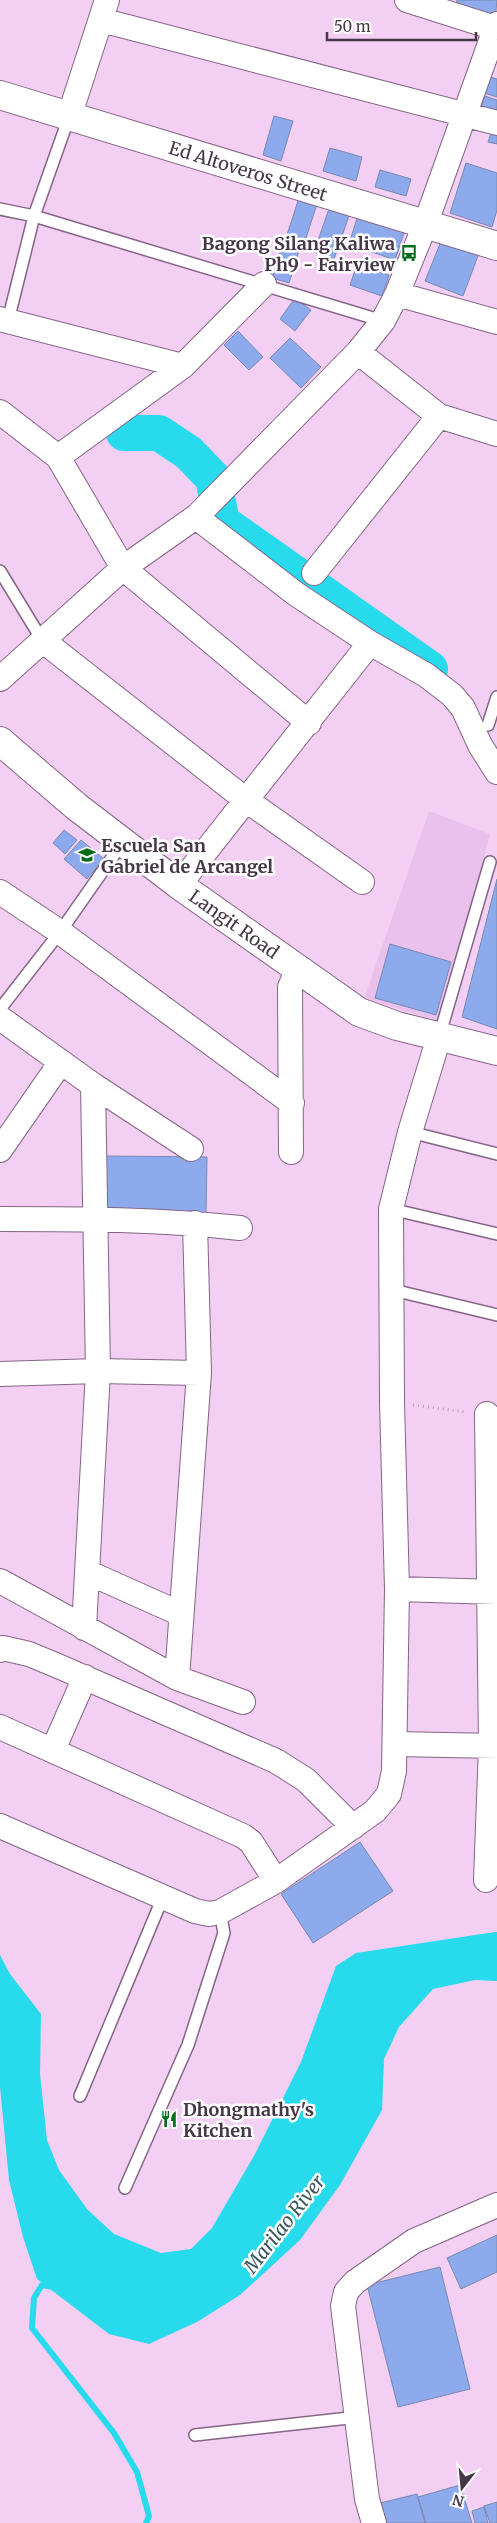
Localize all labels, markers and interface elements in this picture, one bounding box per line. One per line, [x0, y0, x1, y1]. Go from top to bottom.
scale bar [327, 10, 476, 42]
text: 50 m [334, 17, 371, 36]
street label: Ed Altoveros Street [166, 136, 330, 206]
place label: Bagong Silang Kaliwa Ph9 - Fairview [202, 232, 395, 276]
bus stop icon: Bagong Silang Kaliwa Ph9 - Fairview [399, 243, 419, 263]
place label: Escuela San Gabriel de Arcangel [101, 834, 273, 878]
school or university icon: Escuela San Gabriel de Arcangel [77, 845, 97, 865]
street label: Langit Road [185, 885, 284, 964]
place label: Dhongmathy's Kitchen [183, 2098, 314, 2142]
restaurant icon: Dhongmathy's Kitchen [159, 2109, 179, 2129]
water label: Marilao River [238, 2170, 330, 2279]
north arrow [437, 2463, 487, 2513]
text: N [451, 2490, 466, 2511]

